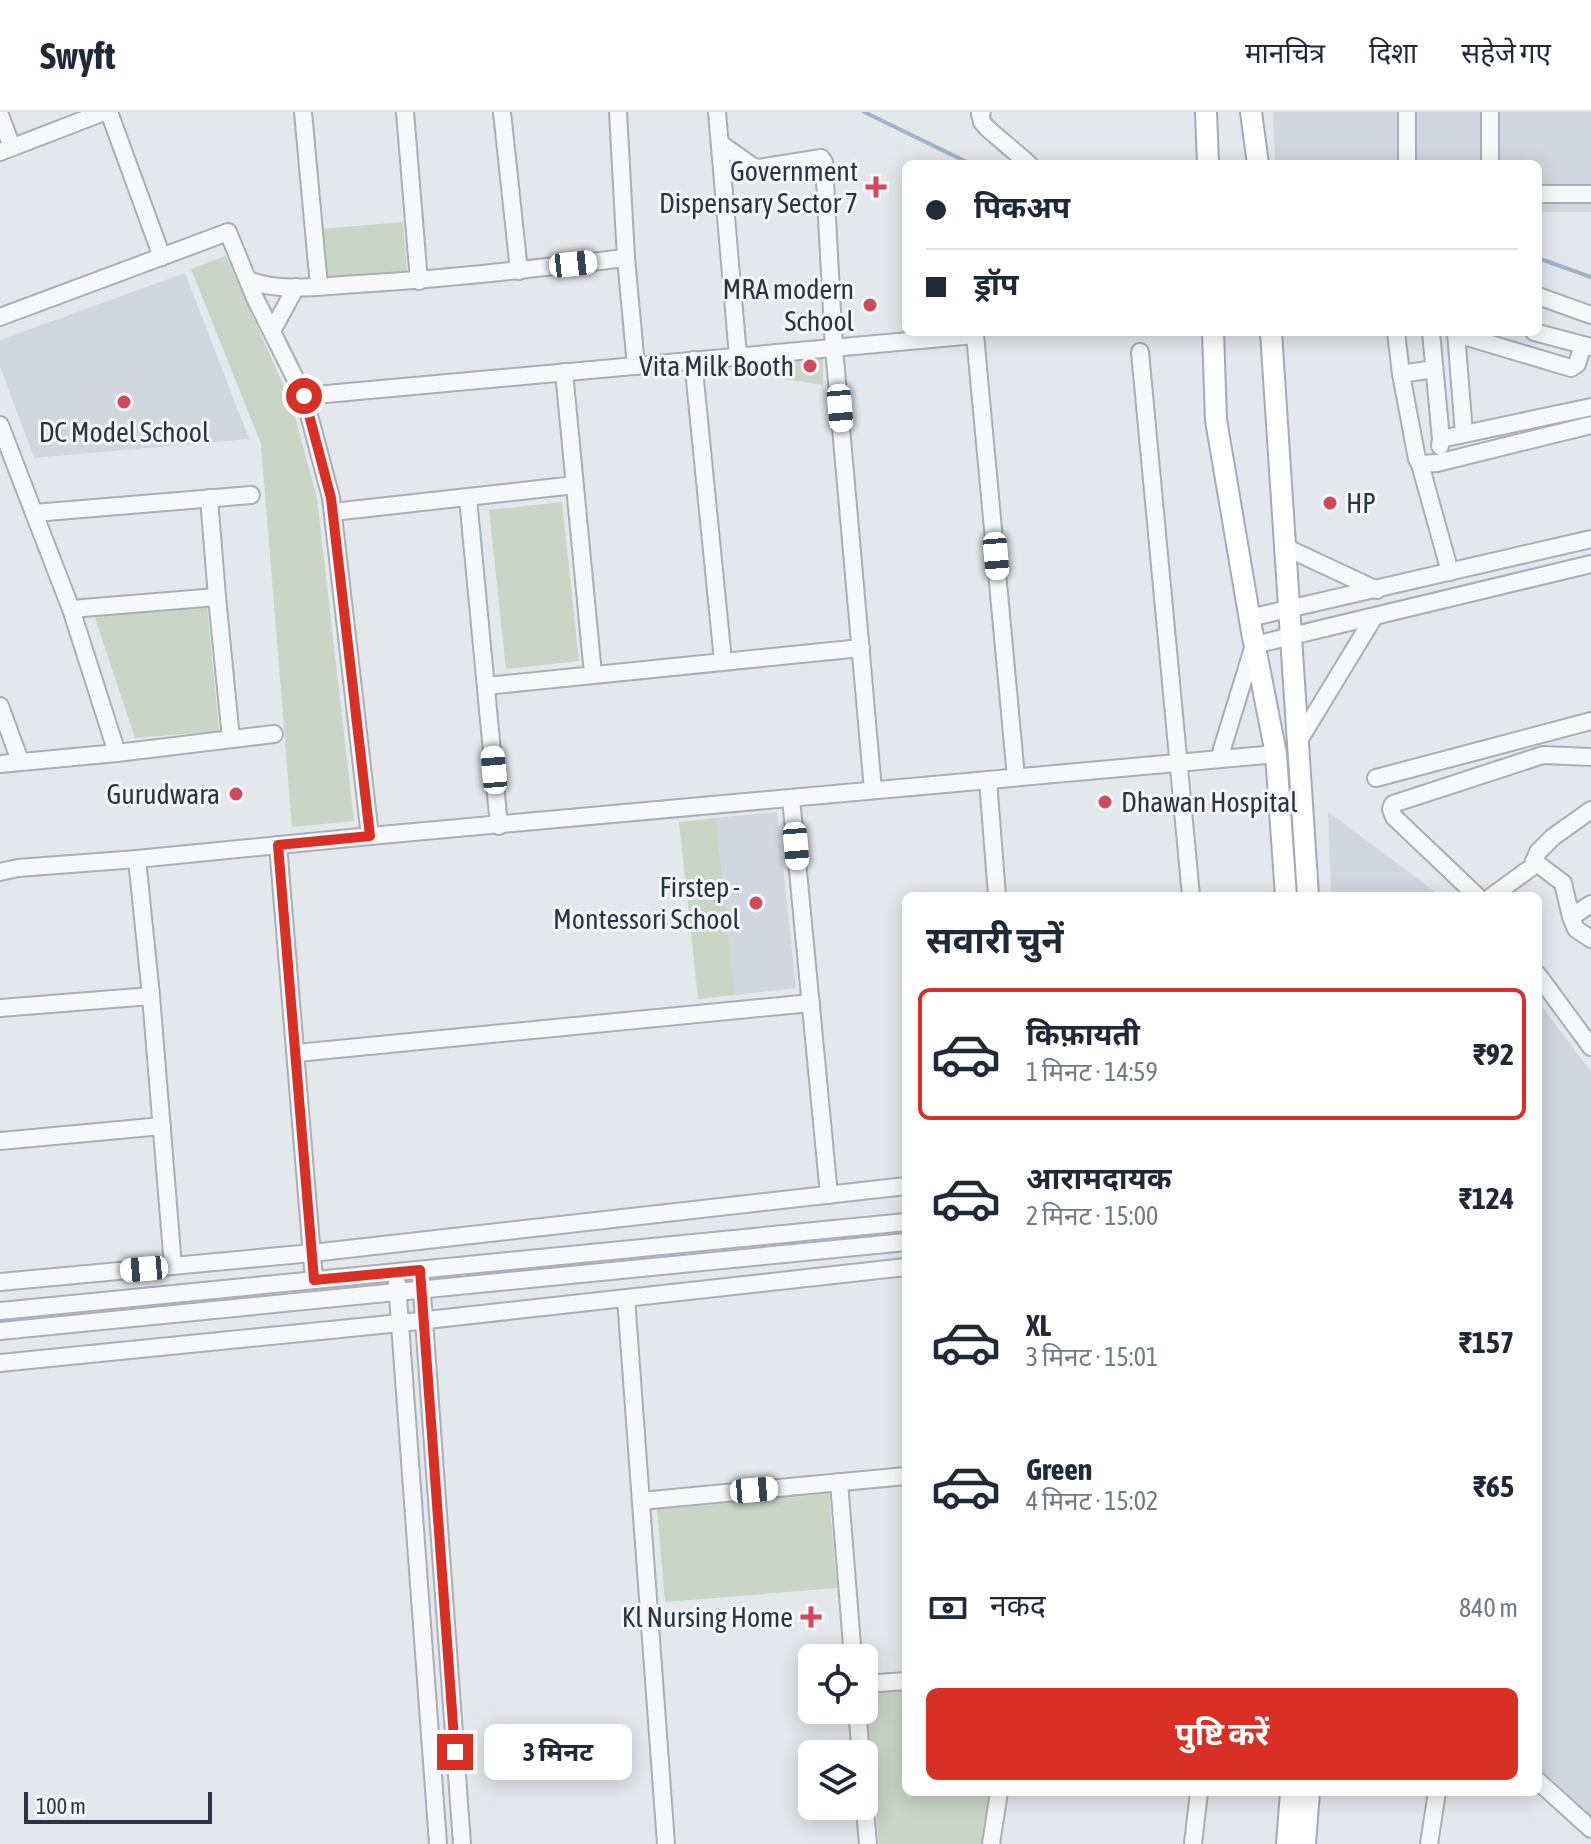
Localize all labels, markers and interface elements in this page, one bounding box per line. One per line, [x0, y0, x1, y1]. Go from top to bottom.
text: Swyft [40, 34, 115, 77]
text: मानचित्र [1245, 37, 1325, 69]
text: दिशा [1369, 37, 1417, 69]
text: सहेजे गए [1461, 37, 1551, 69]
place label: Government Dispensary Sector 7 [659, 155, 858, 219]
marker: Government Dispensary Sector 7 [865, 176, 887, 198]
text: पिकअप [974, 190, 1070, 224]
car [548, 250, 598, 278]
text: ड्रॉप [974, 267, 1018, 301]
place label: MRA modern School [723, 273, 855, 337]
marker: MRA modern School [861, 296, 879, 314]
place label: Vita Milk Booth [639, 350, 794, 382]
marker: Vita Milk Booth [801, 357, 819, 375]
route start [286, 378, 322, 414]
car [826, 383, 854, 433]
marker: DC Model School [115, 393, 133, 411]
place label: DC Model School [39, 416, 210, 448]
place label: HP [1346, 487, 1376, 519]
marker: HP [1321, 494, 1339, 512]
car [982, 531, 1010, 581]
car [480, 745, 508, 795]
place label: Gurudwara [106, 778, 220, 810]
marker: Gurudwara [227, 785, 245, 803]
place label: Dhawan Hospital [1121, 786, 1298, 818]
marker: Dhawan Hospital [1096, 793, 1114, 811]
car [782, 821, 810, 871]
place label: Firstep - Montessori School [553, 871, 741, 935]
marker: Firstep - Montessori School [747, 894, 765, 912]
text: सवारी चुनें [926, 919, 1063, 961]
text: किफ़ायती [1026, 1017, 1140, 1051]
icon: car [930, 1018, 1002, 1090]
text: ₹92 [1473, 1037, 1514, 1071]
text: 1 मिनट · 14:59 [1026, 1057, 1158, 1087]
text: आरामदायक [1026, 1161, 1172, 1195]
icon: car [930, 1162, 1002, 1234]
text: ₹124 [1459, 1181, 1514, 1215]
text: 2 मिनट · 15:00 [1026, 1201, 1158, 1231]
car [119, 1255, 169, 1283]
icon: car [930, 1306, 1002, 1378]
text: XL [1026, 1308, 1051, 1342]
text: ₹157 [1459, 1325, 1514, 1359]
text: 3 मिनट · 15:01 [1026, 1342, 1158, 1372]
icon: car [930, 1450, 1002, 1522]
text: Green [1026, 1452, 1092, 1486]
text: ₹65 [1473, 1469, 1514, 1503]
car [729, 1476, 779, 1504]
text: 4 मिनट · 15:02 [1026, 1486, 1158, 1516]
icon: cash [926, 1586, 970, 1630]
text: नकद [990, 1588, 1046, 1622]
text: 840 m [1459, 1593, 1518, 1623]
place label: Kl Nursing Home [622, 1601, 793, 1633]
marker: Kl Nursing Home [800, 1606, 822, 1628]
map controls [798, 1644, 878, 1820]
button: locate [798, 1644, 878, 1724]
button: पुष्टि करें [926, 1688, 1518, 1780]
callout: 3 मिनट [483, 1724, 631, 1780]
route end [437, 1734, 473, 1770]
text: 3 मिनट [523, 1737, 593, 1767]
button: layers [798, 1740, 878, 1820]
scale bar [24, 1788, 212, 1824]
text: 100 m [36, 1793, 86, 1819]

